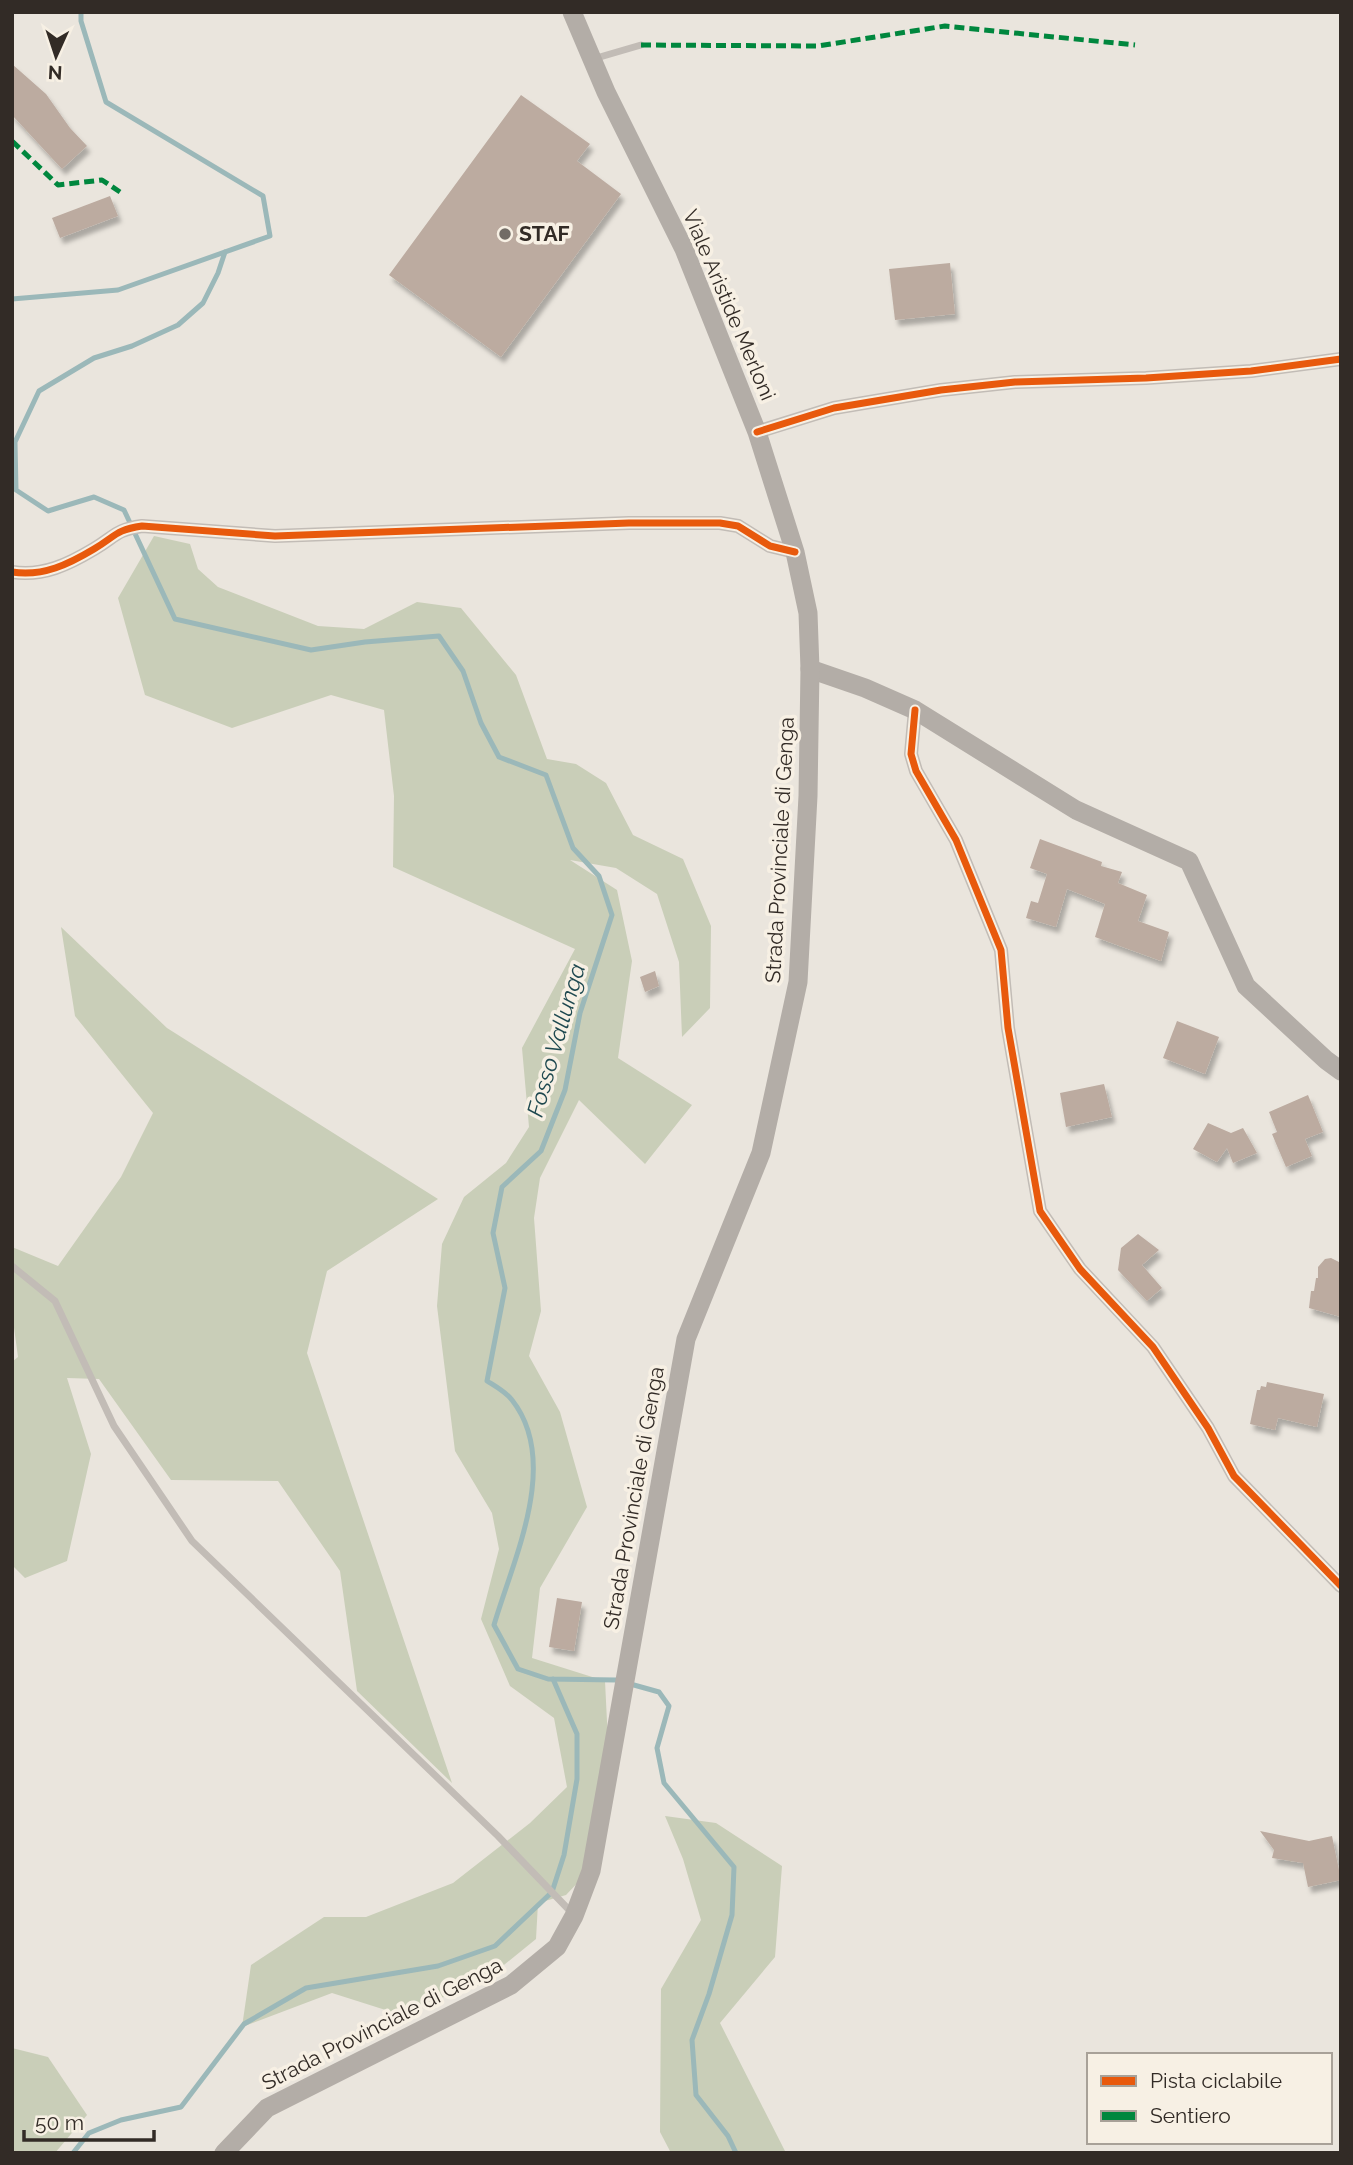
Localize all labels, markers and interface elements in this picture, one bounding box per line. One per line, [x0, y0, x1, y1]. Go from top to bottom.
north arrow [21, 21, 91, 91]
text: N [47, 62, 63, 84]
street label: Viale Aristide Merloni [678, 206, 781, 404]
place label: STAF [519, 221, 570, 246]
marker: STAF [497, 226, 513, 242]
street label: Strada Provinciale di Genga [760, 716, 799, 984]
water label: Fosso Vallunga [521, 960, 590, 1120]
street label: Strada Provinciale di Genga [598, 1365, 669, 1631]
street label: Strada Provinciale di Genga [257, 1952, 506, 2095]
legend [1087, 2053, 1332, 2144]
text: Pista ciclabile [1150, 2068, 1282, 2093]
scale bar [24, 2098, 154, 2142]
text: Sentiero [1150, 2103, 1231, 2128]
text: 50 m [35, 2110, 84, 2135]

